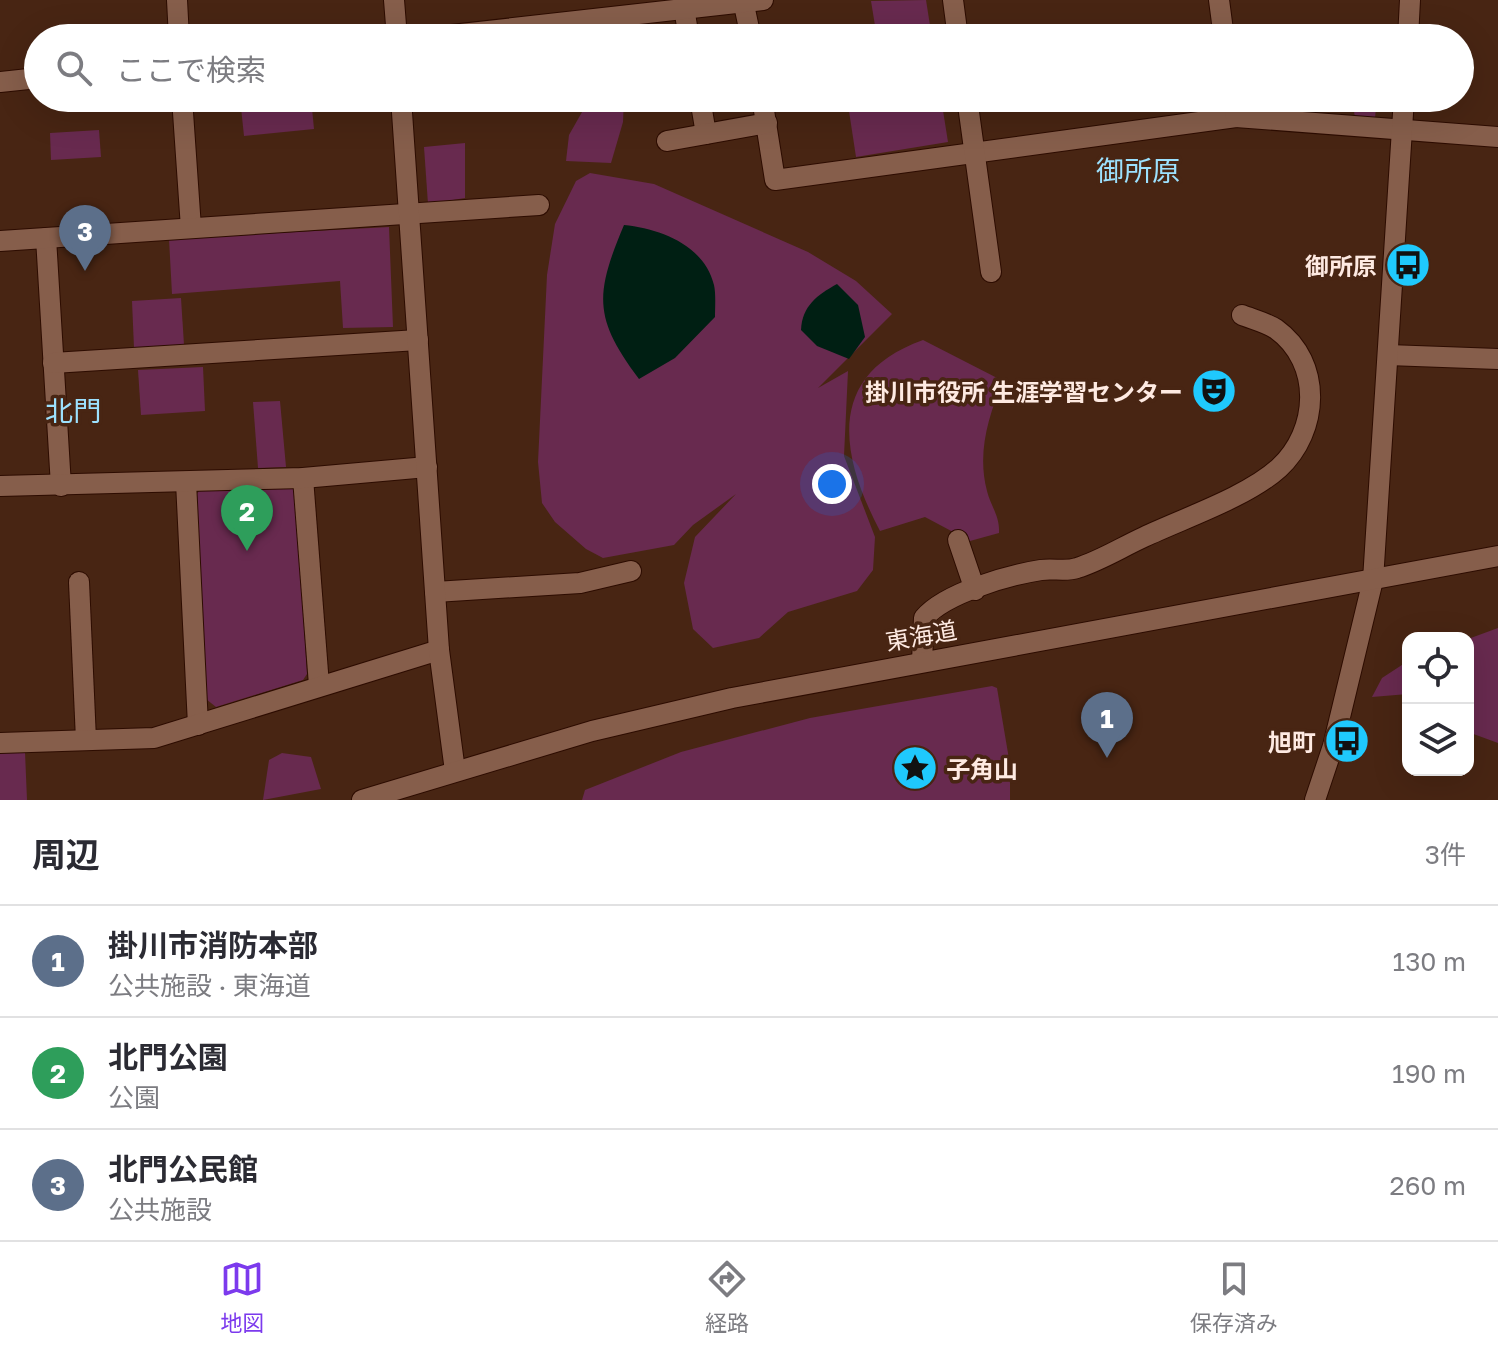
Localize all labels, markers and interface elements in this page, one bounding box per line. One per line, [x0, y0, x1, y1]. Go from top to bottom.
search box [24, 24, 1474, 112]
icon: search [52, 46, 96, 90]
text: ここで検索 [116, 52, 266, 88]
district label: 御所原 [1096, 154, 1180, 187]
pin: 3 [59, 205, 111, 271]
bus stop icon: 御所原 [1384, 241, 1432, 289]
place label: 御所原 [1305, 251, 1377, 280]
theatre icon: 掛川市役所 生涯学習センター [1190, 367, 1238, 415]
place label: 掛川市役所 生涯学習センター [865, 377, 1183, 406]
district label: 北門 [45, 394, 101, 427]
your location [812, 464, 852, 504]
pin: 2 [221, 485, 273, 551]
street label: 東海道 [883, 614, 959, 656]
map controls [1402, 632, 1474, 776]
button: locate [1402, 632, 1474, 704]
pin: 1 [1081, 692, 1133, 758]
button: layers [1402, 704, 1474, 776]
bus stop icon: 旭町 [1323, 717, 1371, 765]
place label: 旭町 [1268, 727, 1316, 756]
place icon: 子角山 [891, 744, 939, 792]
place label: 子角山 [946, 754, 1018, 783]
text: 周辺 [32, 834, 100, 874]
text: 3件 [1425, 839, 1466, 870]
text: 掛川市消防本部 [108, 927, 318, 963]
text: 1 [51, 946, 65, 977]
text: 130 m [1393, 946, 1466, 977]
text: 公共施設 · 東海道 [108, 970, 311, 1001]
text: 北門公園 [108, 1039, 228, 1075]
text: 2 [50, 1058, 66, 1089]
text: 190 m [1392, 1058, 1466, 1089]
text: 公園 [108, 1082, 160, 1113]
text: 北門公民館 [108, 1151, 258, 1187]
text: 3 [50, 1170, 66, 1201]
text: 260 m [1390, 1170, 1466, 1201]
text: 公共施設 [108, 1194, 212, 1225]
tab: 地図 [220, 1257, 264, 1337]
tab: 経路 [705, 1257, 749, 1337]
tab: 保存済み [1190, 1257, 1278, 1337]

